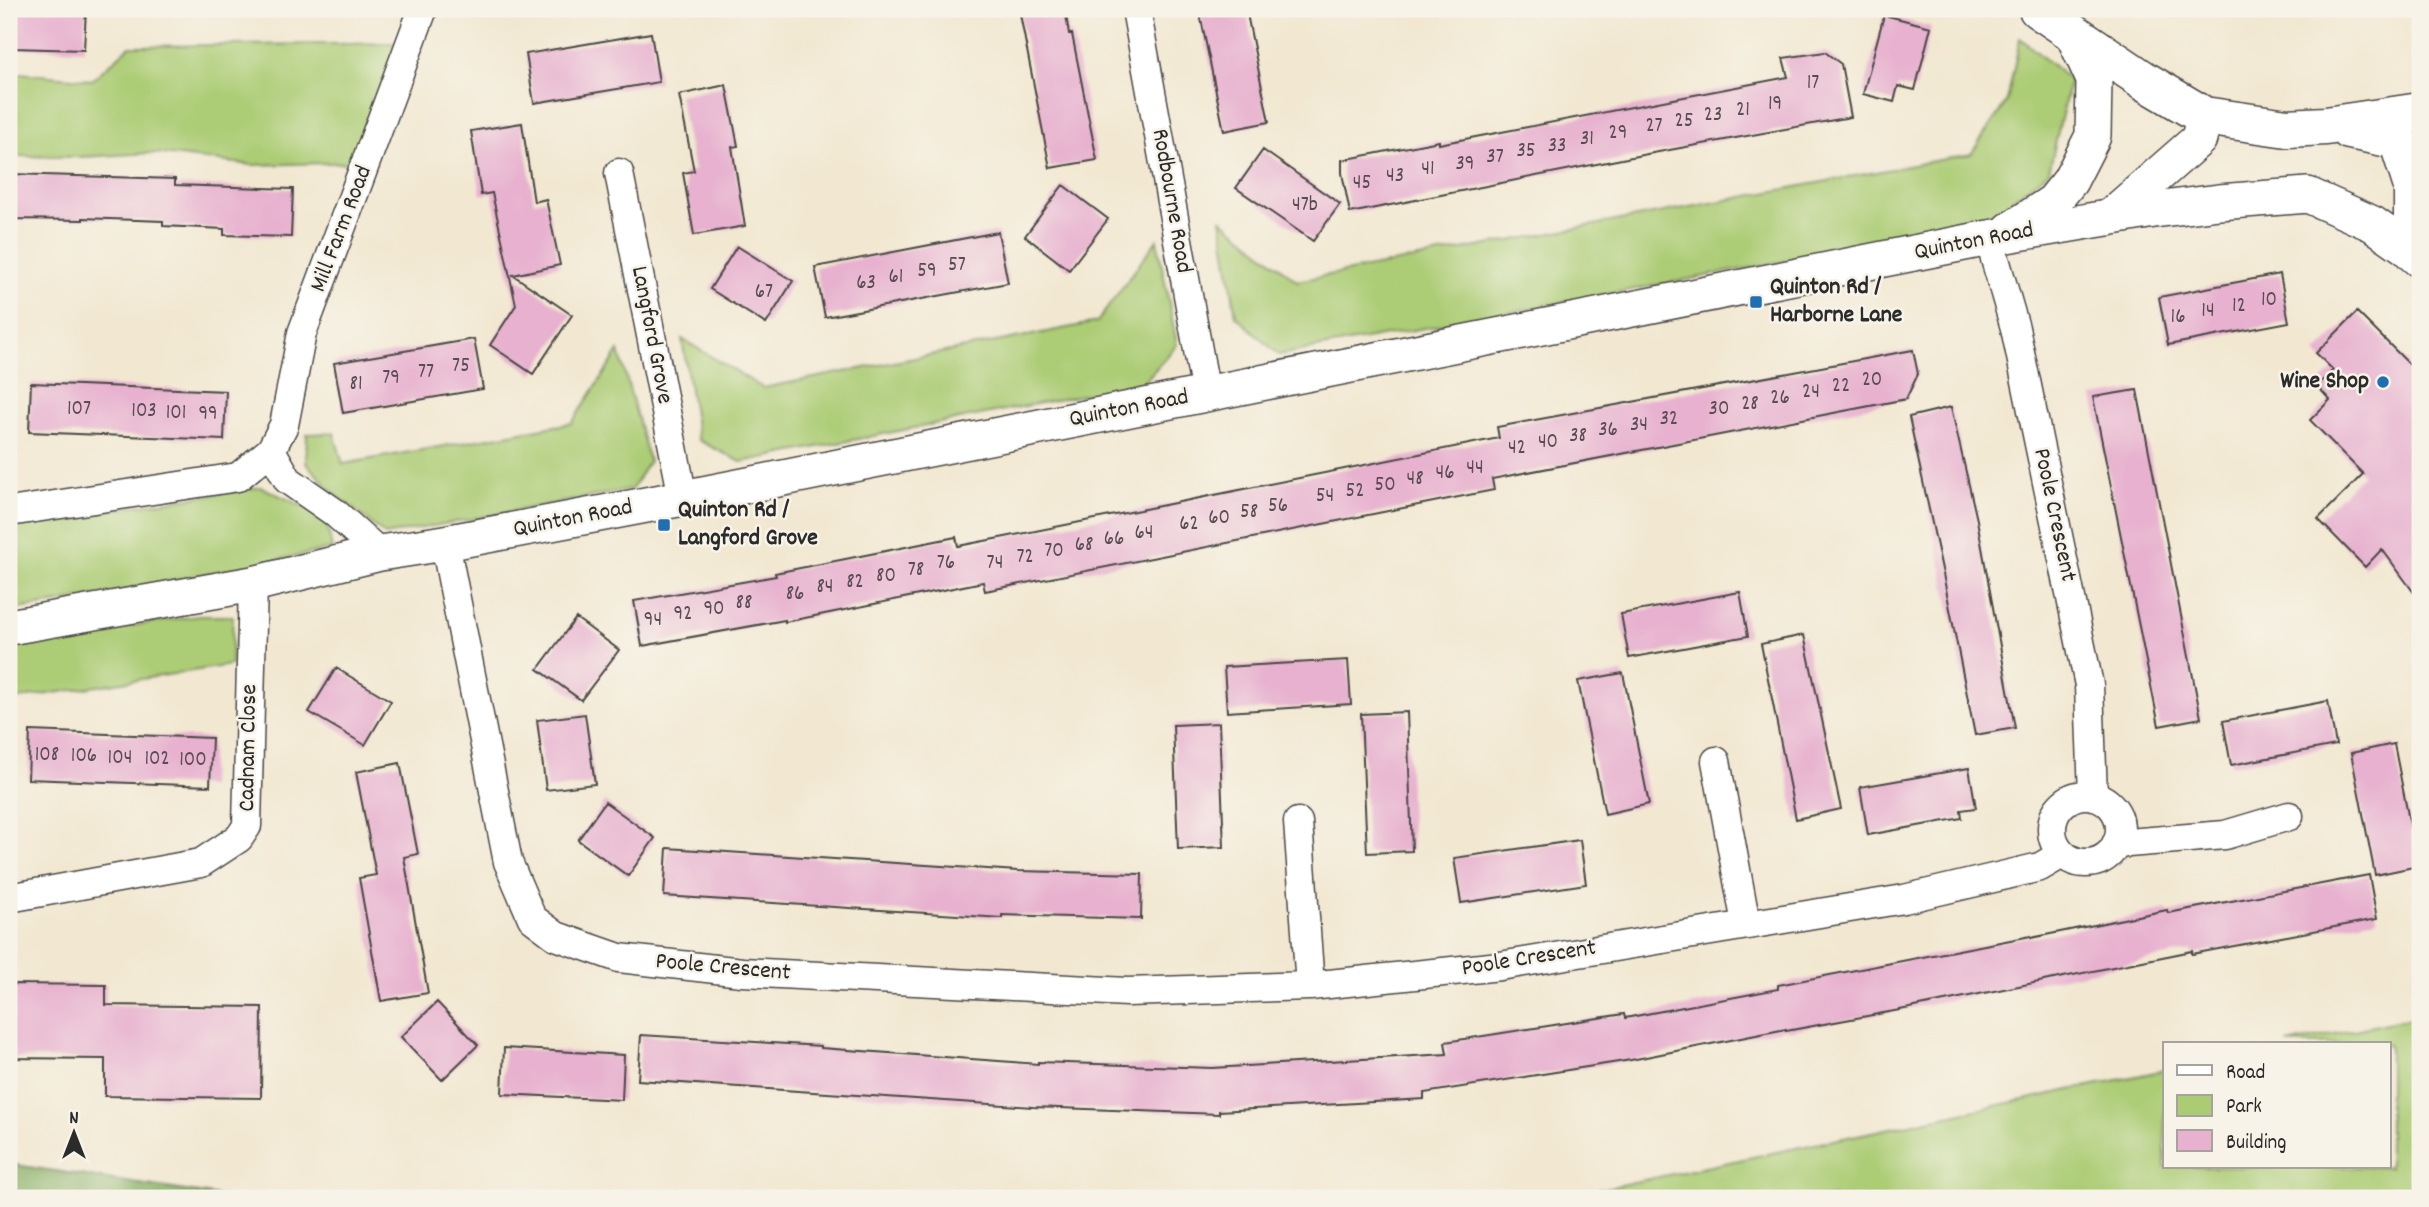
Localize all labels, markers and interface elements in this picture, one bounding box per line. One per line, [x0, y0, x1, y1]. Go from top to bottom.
house number: 17 [1807, 69, 1819, 99]
house number: 19 [1768, 90, 1782, 120]
house number: 21 [1736, 96, 1750, 126]
house number: 23 [1704, 101, 1722, 131]
house number: 25 [1675, 107, 1693, 137]
house number: 27 [1645, 112, 1663, 142]
house number: 29 [1609, 119, 1627, 149]
house number: 31 [1580, 125, 1594, 155]
street label: Rodbourne Road [1142, 126, 1200, 276]
house number: 33 [1548, 132, 1566, 162]
house number: 35 [1516, 137, 1536, 167]
house number: 37 [1486, 143, 1504, 173]
house number: 39 [1456, 150, 1474, 180]
house number: 41 [1421, 155, 1435, 185]
street label: Mill Farm Road [302, 161, 382, 297]
house number: 43 [1386, 162, 1404, 192]
house number: 45 [1353, 169, 1371, 199]
house number: 47b [1292, 191, 1318, 221]
street label: Quinton Road [1911, 214, 2037, 270]
house number: 57 [948, 251, 966, 281]
house number: 59 [917, 257, 937, 287]
street label: Langford Grove [621, 263, 681, 407]
house number: 61 [889, 263, 903, 293]
house number: 63 [856, 269, 876, 299]
place label: Quinton Rd / Harborne Lane [1770, 271, 1903, 333]
house number: 67 [755, 278, 773, 308]
house number: 10 [2261, 286, 2277, 316]
house number: 12 [2232, 292, 2246, 322]
marker: Quinton Rd / Harborne Lane [1748, 294, 1764, 310]
house number: 14 [2201, 297, 2215, 327]
house number: 16 [2171, 303, 2185, 333]
house number: 75 [452, 352, 470, 382]
house number: 77 [418, 358, 434, 388]
house number: 79 [382, 364, 400, 394]
place label: Wine Shop [2280, 365, 2369, 399]
house number: 20 [1862, 366, 1882, 396]
house number: 81 [349, 370, 363, 400]
house number: 22 [1832, 372, 1850, 402]
marker: Wine Shop [2375, 374, 2391, 390]
house number: 24 [1802, 378, 1820, 408]
street label: Quinton Road [1066, 381, 1192, 437]
house number: 26 [1770, 384, 1790, 414]
house number: 28 [1741, 390, 1759, 420]
house number: 107 [67, 395, 91, 425]
house number: 30 [1709, 395, 1729, 425]
house number: 103 [131, 397, 157, 427]
house number: 101 [166, 399, 186, 429]
house number: 99 [198, 400, 218, 430]
house number: 32 [1660, 405, 1678, 435]
house number: 34 [1630, 411, 1648, 441]
house number: 36 [1598, 416, 1618, 446]
house number: 38 [1569, 422, 1587, 452]
house number: 40 [1538, 428, 1558, 458]
house number: 42 [1508, 434, 1526, 464]
street label: Poole Crescent [2023, 445, 2085, 585]
house number: 44 [1466, 454, 1484, 484]
house number: 46 [1435, 459, 1455, 489]
house number: 48 [1406, 465, 1424, 495]
house number: 50 [1374, 471, 1396, 501]
house number: 52 [1346, 477, 1364, 507]
house number: 54 [1316, 482, 1334, 512]
street label: Quinton Road [510, 491, 636, 547]
house number: 56 [1268, 492, 1288, 522]
place label: Quinton Rd / Langford Grove [678, 494, 818, 556]
house number: 58 [1240, 498, 1258, 528]
house number: 60 [1208, 504, 1230, 534]
house number: 62 [1179, 510, 1199, 540]
marker: Quinton Rd / Langford Grove [656, 517, 672, 533]
house number: 64 [1134, 519, 1154, 549]
house number: 66 [1104, 525, 1124, 555]
house number: 68 [1075, 531, 1093, 561]
house number: 70 [1044, 537, 1064, 567]
house number: 72 [1016, 543, 1034, 573]
house number: 76 [937, 549, 955, 579]
house number: 74 [987, 549, 1003, 579]
house number: 78 [908, 556, 924, 586]
house number: 80 [876, 562, 896, 592]
house number: 82 [846, 568, 864, 598]
house number: 84 [816, 573, 834, 603]
house number: 86 [786, 580, 804, 610]
house number: 88 [736, 589, 752, 619]
house number: 90 [703, 595, 725, 625]
house number: 92 [674, 600, 692, 630]
house number: 94 [644, 606, 662, 636]
street label: Cadnam Close [231, 684, 267, 812]
house number: 108 [35, 741, 59, 771]
house number: 106 [71, 742, 97, 772]
house number: 104 [108, 744, 132, 774]
house number: 102 [144, 745, 170, 775]
house number: 100 [179, 746, 207, 776]
street label: Poole Crescent [1459, 932, 1599, 986]
street label: Poole Crescent [654, 945, 792, 991]
legend [2163, 1042, 2390, 1168]
text: Road [2226, 1059, 2265, 1089]
text: Park [2226, 1093, 2262, 1123]
north arrow [38, 1098, 108, 1168]
text: N [69, 1106, 79, 1133]
text: Building [2226, 1129, 2286, 1159]

